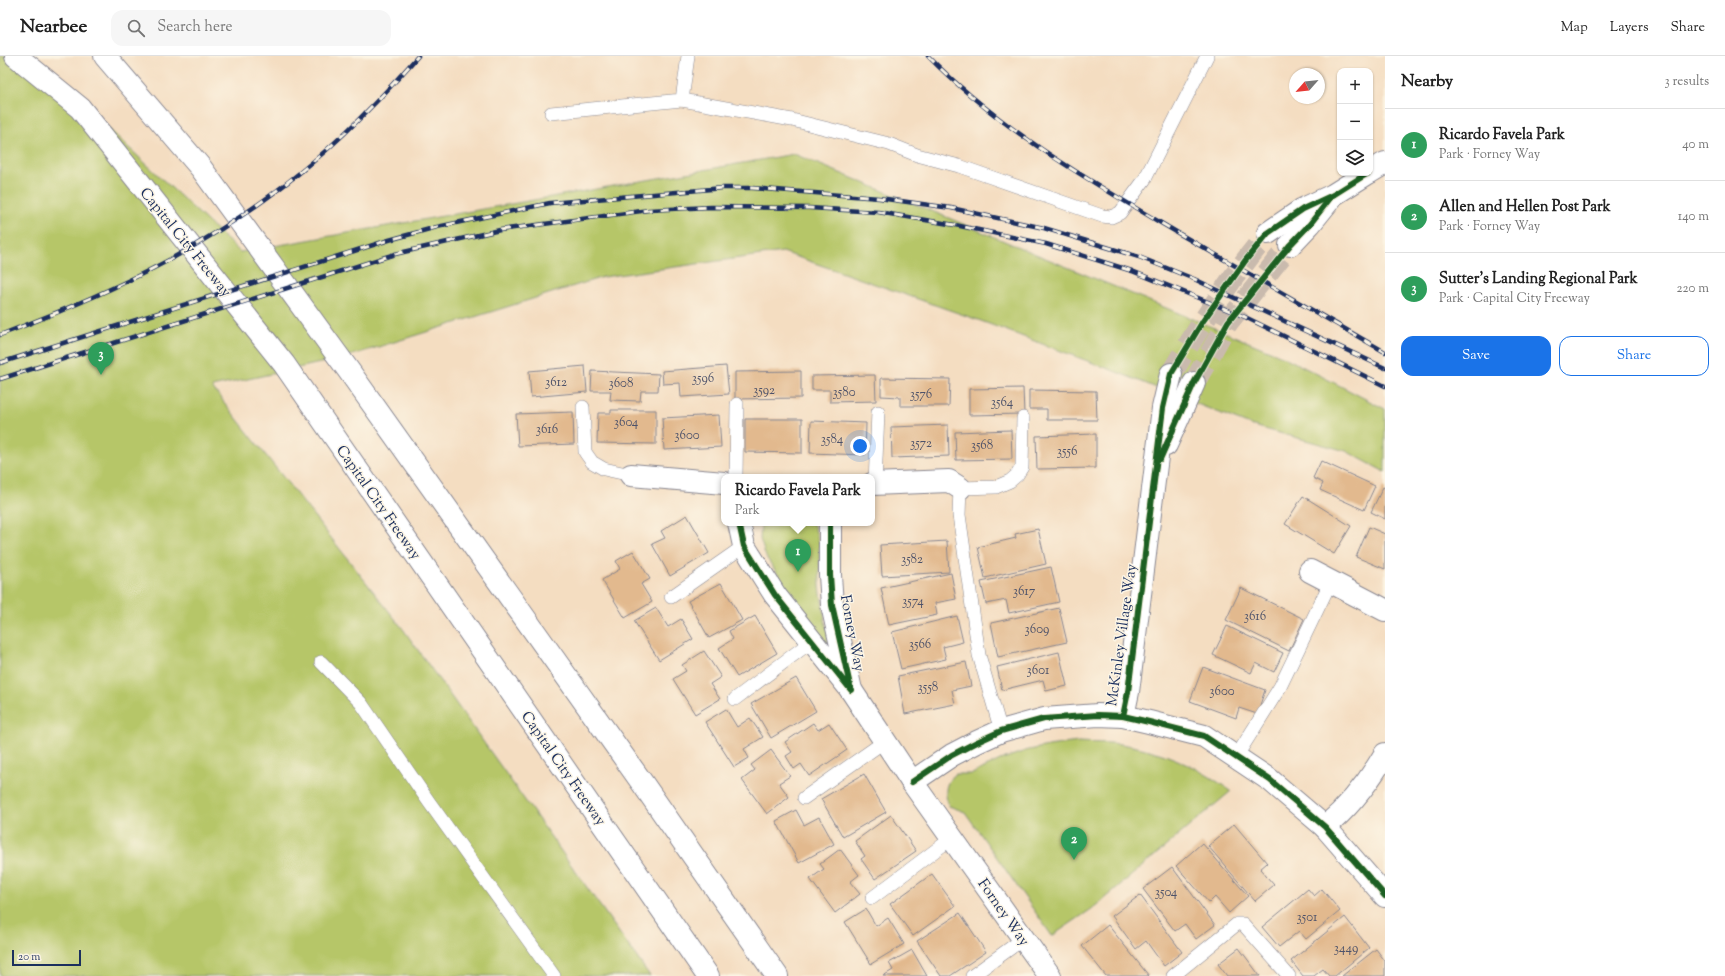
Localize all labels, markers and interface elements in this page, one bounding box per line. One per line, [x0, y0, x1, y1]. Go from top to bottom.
search box [111, 10, 391, 46]
text: Nearbee [20, 14, 87, 41]
icon: search [125, 17, 147, 39]
text: Search here [157, 17, 233, 38]
text: Map [1561, 18, 1588, 38]
text: Layers [1610, 18, 1648, 38]
text: Share [1670, 18, 1705, 38]
north arrow [1289, 68, 1325, 104]
map controls [1337, 68, 1373, 176]
button: + [1337, 68, 1373, 104]
text: Nearby [1401, 70, 1453, 94]
text: 3 results [1664, 73, 1709, 91]
button: − [1337, 104, 1373, 140]
text: Ricardo Favela Park [1439, 125, 1565, 146]
text: 1 [1412, 136, 1416, 154]
text: 40 m [1682, 136, 1709, 154]
button: layers [1337, 140, 1373, 176]
text: Park · Forney Way [1439, 146, 1540, 164]
street label: Capital City Freeway [134, 184, 236, 303]
text: Allen and Hellen Post Park [1439, 197, 1611, 218]
text: 2 [1411, 208, 1417, 226]
text: 140 m [1678, 208, 1709, 226]
text: Park · Forney Way [1439, 218, 1540, 236]
text: Sutter's Landing Regional Park [1439, 269, 1638, 290]
text: 3 [1411, 280, 1417, 298]
text: 220 m [1676, 280, 1709, 298]
text: Park · Capital City Freeway [1439, 290, 1590, 308]
button: Save [1401, 336, 1551, 376]
button: Share [1559, 336, 1709, 376]
pin: 3 [88, 342, 114, 375]
house number: 3596 [692, 370, 714, 388]
house number: 3612 [545, 374, 567, 392]
house number: 3608 [609, 375, 633, 393]
house number: 3592 [753, 382, 775, 400]
house number: 3580 [832, 384, 856, 402]
house number: 3576 [910, 386, 932, 404]
house number: 3564 [991, 394, 1014, 412]
house number: 3604 [614, 414, 639, 432]
house number: 3616 [536, 421, 558, 439]
house number: 3600 [674, 427, 700, 445]
house number: 3584 [821, 431, 844, 449]
house number: 3572 [910, 435, 932, 453]
your location [850, 436, 870, 456]
house number: 3568 [971, 437, 993, 455]
street label: Capital City Freeway [330, 441, 425, 565]
house number: 3556 [1057, 443, 1077, 461]
popup [721, 474, 875, 526]
text: Ricardo Favela Park [735, 481, 861, 502]
text: Park [735, 502, 760, 520]
pin: 1 [785, 539, 811, 572]
house number: 3582 [901, 551, 923, 569]
street label: McKinley Village Way [1102, 562, 1143, 708]
house number: 3617 [1013, 583, 1036, 601]
street label: Forney Way [834, 593, 869, 674]
house number: 3574 [902, 593, 924, 611]
house number: 3616 [1244, 608, 1266, 626]
house number: 3609 [1025, 621, 1049, 639]
house number: 3566 [909, 636, 931, 654]
house number: 3601 [1027, 662, 1050, 680]
house number: 3558 [918, 679, 938, 697]
house number: 3600 [1209, 683, 1235, 701]
street label: Capital City Freeway [515, 707, 610, 831]
pin: 2 [1061, 827, 1087, 860]
street label: Forney Way [972, 875, 1034, 951]
house number: 3504 [1155, 884, 1178, 902]
house number: 3501 [1297, 909, 1318, 927]
house number: 3449 [1334, 940, 1358, 958]
scale bar [12, 948, 81, 967]
text: 20 m [18, 949, 40, 965]

